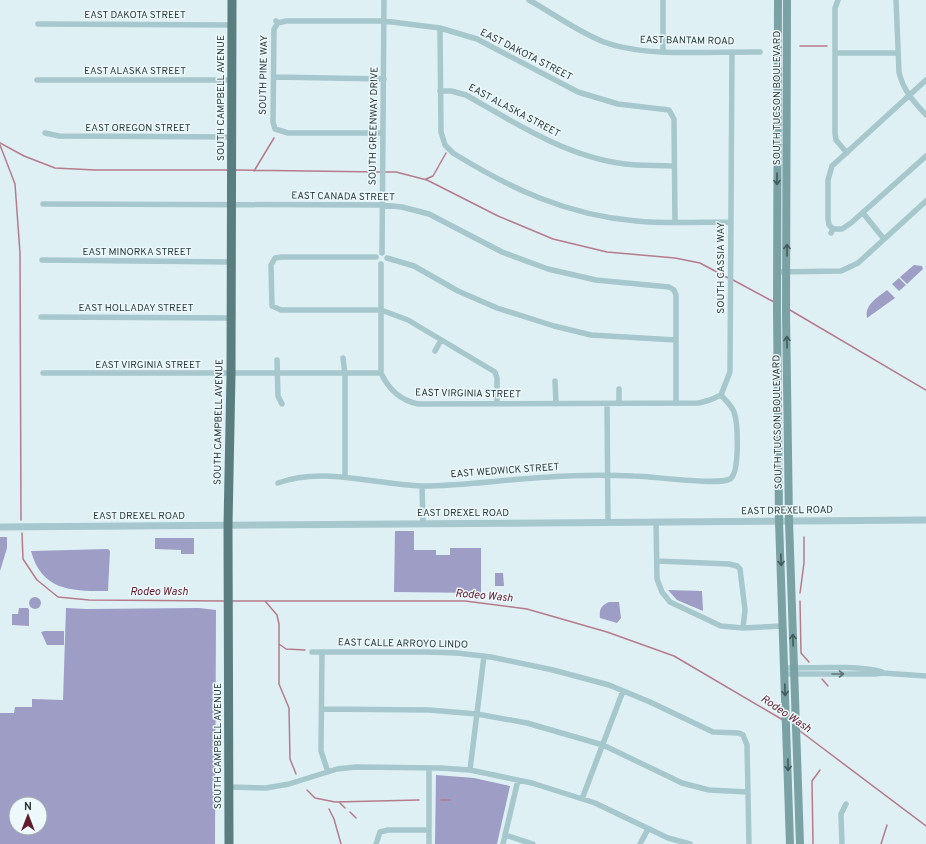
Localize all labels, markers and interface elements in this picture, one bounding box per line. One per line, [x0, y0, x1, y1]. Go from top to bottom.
street label: EAST DAKOTA STREET [84, 9, 186, 22]
street label: EAST DAKOTA STREET [478, 26, 574, 84]
street label: SOUTH TUCSON BOULEVARD [771, 31, 784, 165]
street label: SOUTH PINE WAY [257, 34, 271, 115]
street label: EAST BANTAM ROAD [640, 34, 735, 48]
street label: SOUTH CAMPBELL AVENUE [215, 35, 228, 161]
street label: EAST ALASKA STREET [84, 65, 186, 78]
street label: SOUTH GREENWAY DRIVE [366, 67, 382, 185]
street label: EAST ALASKA STREET [466, 81, 562, 141]
street label: EAST OREGON STREET [85, 122, 191, 135]
one-way arrow [773, 172, 781, 185]
street label: EAST CANADA STREET [291, 190, 395, 204]
street label: SOUTH CASSIA WAY [715, 222, 728, 314]
one-way arrow [783, 244, 790, 257]
street label: EAST MINORKA STREET [82, 246, 192, 259]
street label: EAST HOLLADAY STREET [79, 302, 194, 315]
one-way arrow [783, 336, 791, 349]
street label: SOUTH TUCSON BOULEVARD [770, 354, 786, 489]
street label: EAST VIRGINIA STREET [95, 359, 201, 372]
street label: SOUTH CAMPBELL AVENUE [211, 359, 227, 485]
street label: EAST VIRGINIA STREET [415, 387, 521, 401]
street label: EAST WEDWICK STREET [450, 461, 560, 481]
street label: EAST DREXEL ROAD [741, 504, 833, 518]
street label: EAST DREXEL ROAD [417, 507, 509, 520]
street label: EAST DREXEL ROAD [93, 510, 185, 523]
one-way arrow [777, 553, 784, 566]
water label: Rodeo Wash [130, 585, 188, 599]
water label: Rodeo Wash [455, 587, 513, 605]
one-way arrow [790, 634, 797, 647]
street label: EAST CALLE ARROYO LINDO [338, 636, 468, 652]
one-way arrow [831, 670, 844, 678]
street label: SOUTH CAMPBELL AVENUE [212, 683, 225, 809]
one-way arrow [781, 683, 789, 696]
water label: Rodeo Wash [758, 692, 814, 736]
one-way arrow [784, 758, 792, 771]
north arrow [8, 796, 48, 836]
text: N [24, 800, 32, 814]

